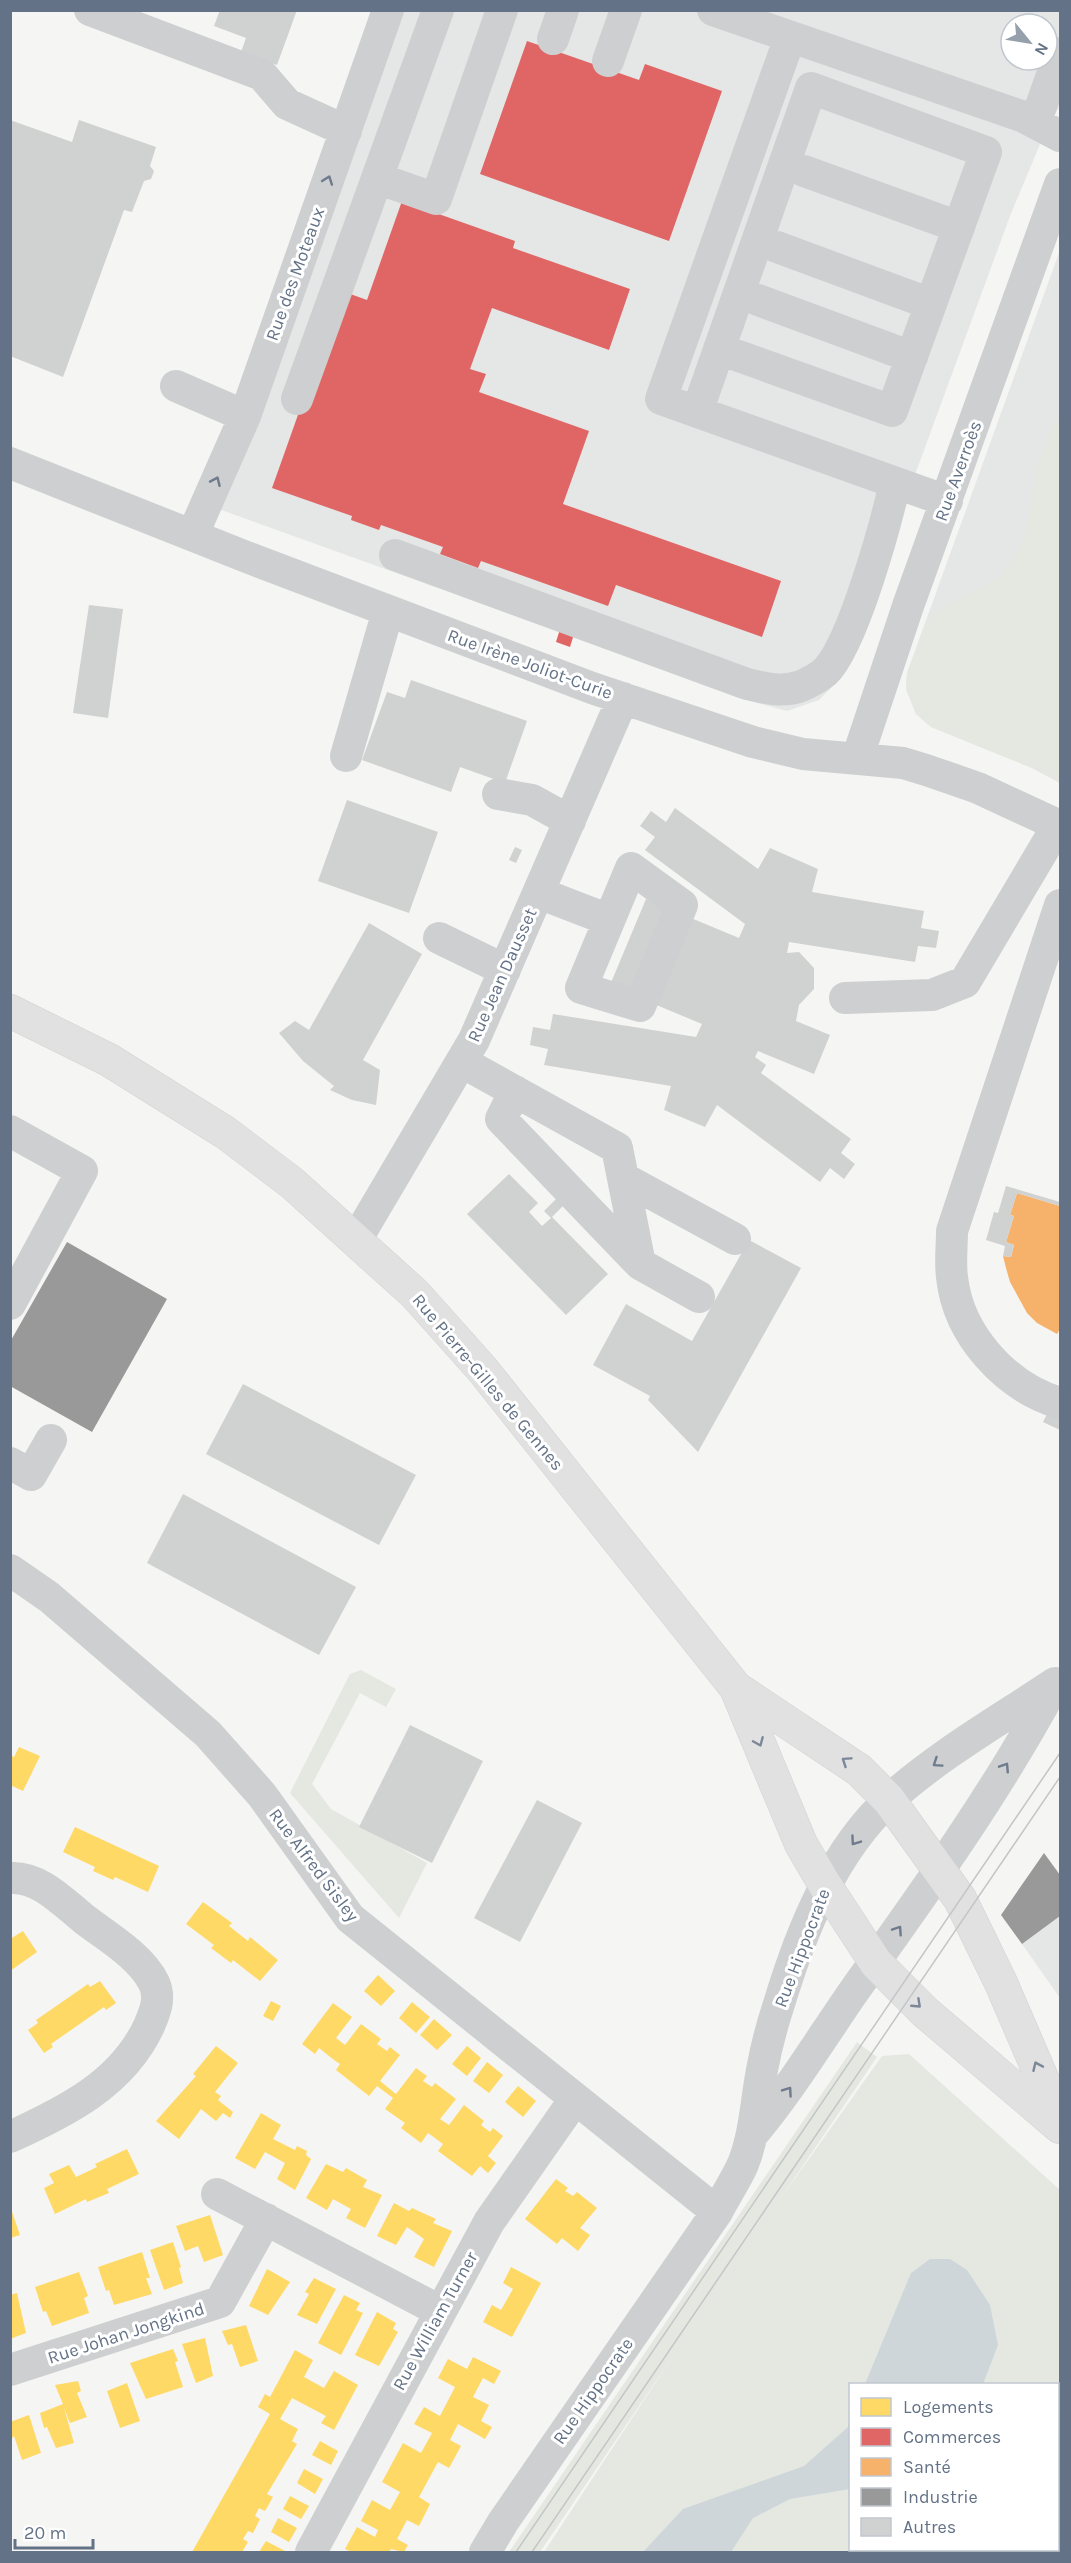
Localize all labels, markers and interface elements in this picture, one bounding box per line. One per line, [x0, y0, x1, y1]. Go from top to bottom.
north arrow [999, 12, 1059, 72]
text: N [1030, 40, 1053, 59]
one-way arrow [321, 175, 334, 186]
street label: Rue des Moteaux [261, 204, 329, 344]
street label: Rue Averroès [930, 418, 986, 524]
one-way arrow [209, 476, 221, 487]
street label: Rue Irène Joliot-Curie [444, 624, 616, 704]
street label: Rue Jean Dausset [463, 904, 542, 1046]
street label: Rue Pierre-Gilles de Gennes [408, 1289, 568, 1475]
one-way arrow [751, 1736, 763, 1747]
one-way arrow [933, 1756, 944, 1767]
one-way arrow [842, 1757, 853, 1768]
one-way arrow [997, 1763, 1009, 1773]
street label: Rue Alfred Sisley [264, 1804, 364, 1926]
one-way arrow [851, 1835, 862, 1846]
street label: Rue Hippocrate [769, 1886, 835, 2010]
one-way arrow [891, 1926, 902, 1937]
one-way arrow [910, 1997, 920, 2008]
one-way arrow [1032, 2062, 1044, 2073]
one-way arrow [781, 2087, 792, 2098]
street label: Rue William Turner [388, 2247, 482, 2394]
street label: Rue Johan Jongkind [45, 2297, 207, 2369]
street label: Rue Hippocrate [548, 2333, 638, 2449]
legend [849, 2383, 1059, 2551]
text: Logements [903, 2396, 994, 2418]
text: Commerces [903, 2426, 1001, 2448]
text: Santé [903, 2456, 951, 2478]
text: Industrie [903, 2486, 978, 2508]
scale bar [15, 2512, 93, 2550]
text: Autres [903, 2516, 956, 2538]
text: 20 m [24, 2522, 66, 2544]

